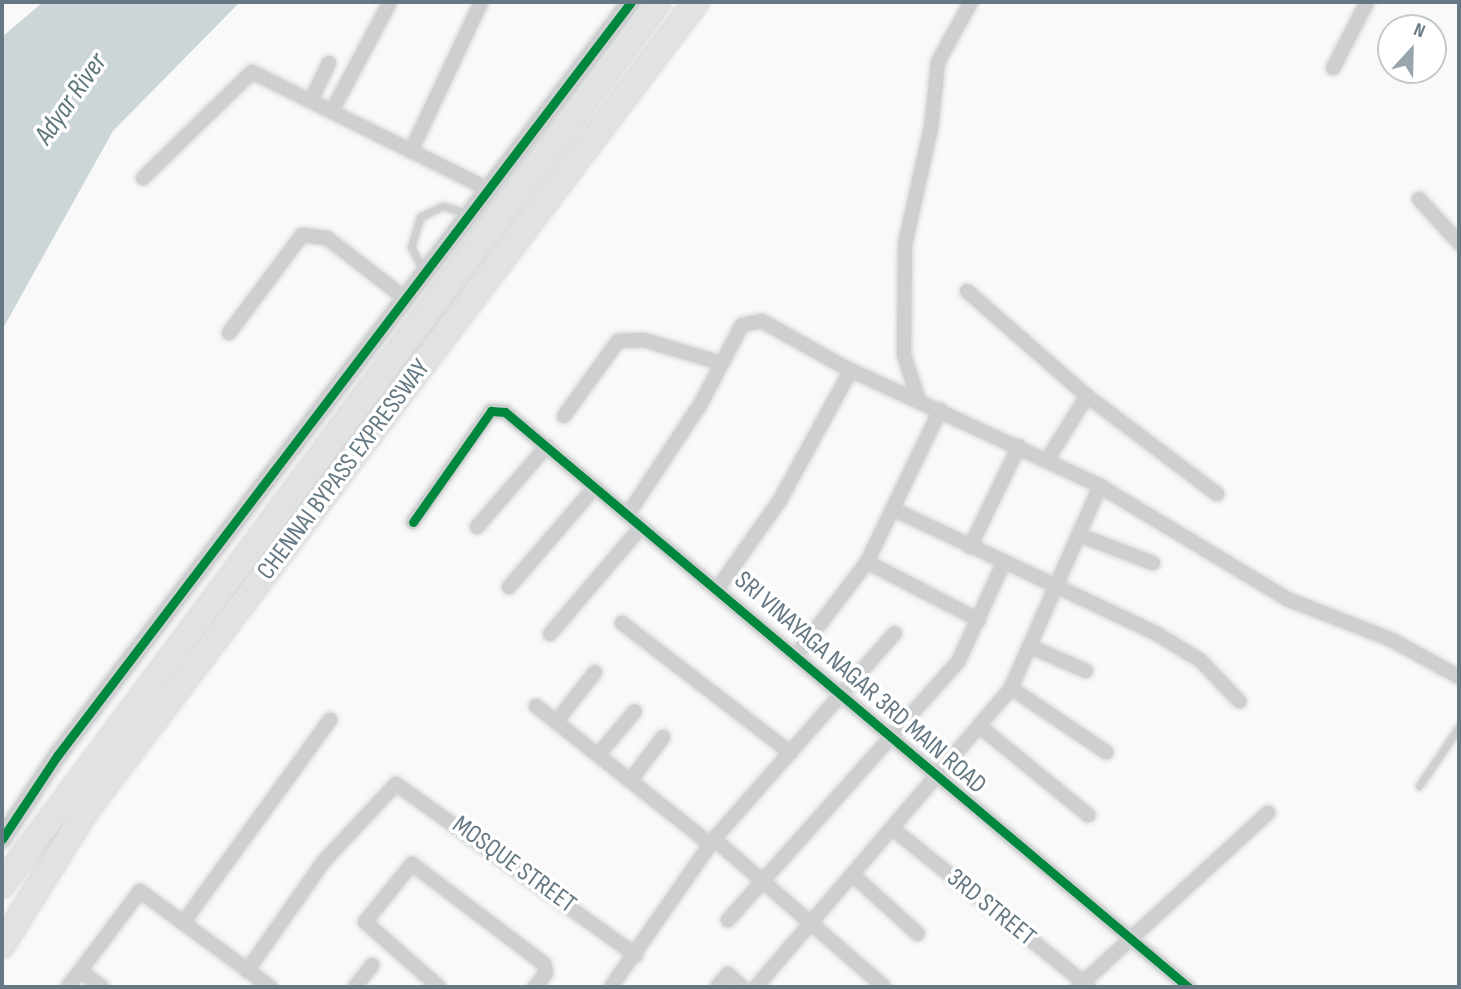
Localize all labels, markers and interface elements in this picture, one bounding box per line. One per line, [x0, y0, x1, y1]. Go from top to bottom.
north arrow [1377, 14, 1447, 84]
text: N [1410, 18, 1428, 43]
water label: Adyar River [28, 47, 114, 151]
street label: CHENNAI BYPASS EXPRESSWAY [251, 354, 437, 586]
street label: SRI VINAYAGA NAGAR 3RD MAIN ROAD [728, 565, 992, 801]
street label: MOSQUE STREET [446, 810, 582, 920]
street label: 3RD STREET [940, 863, 1042, 953]

